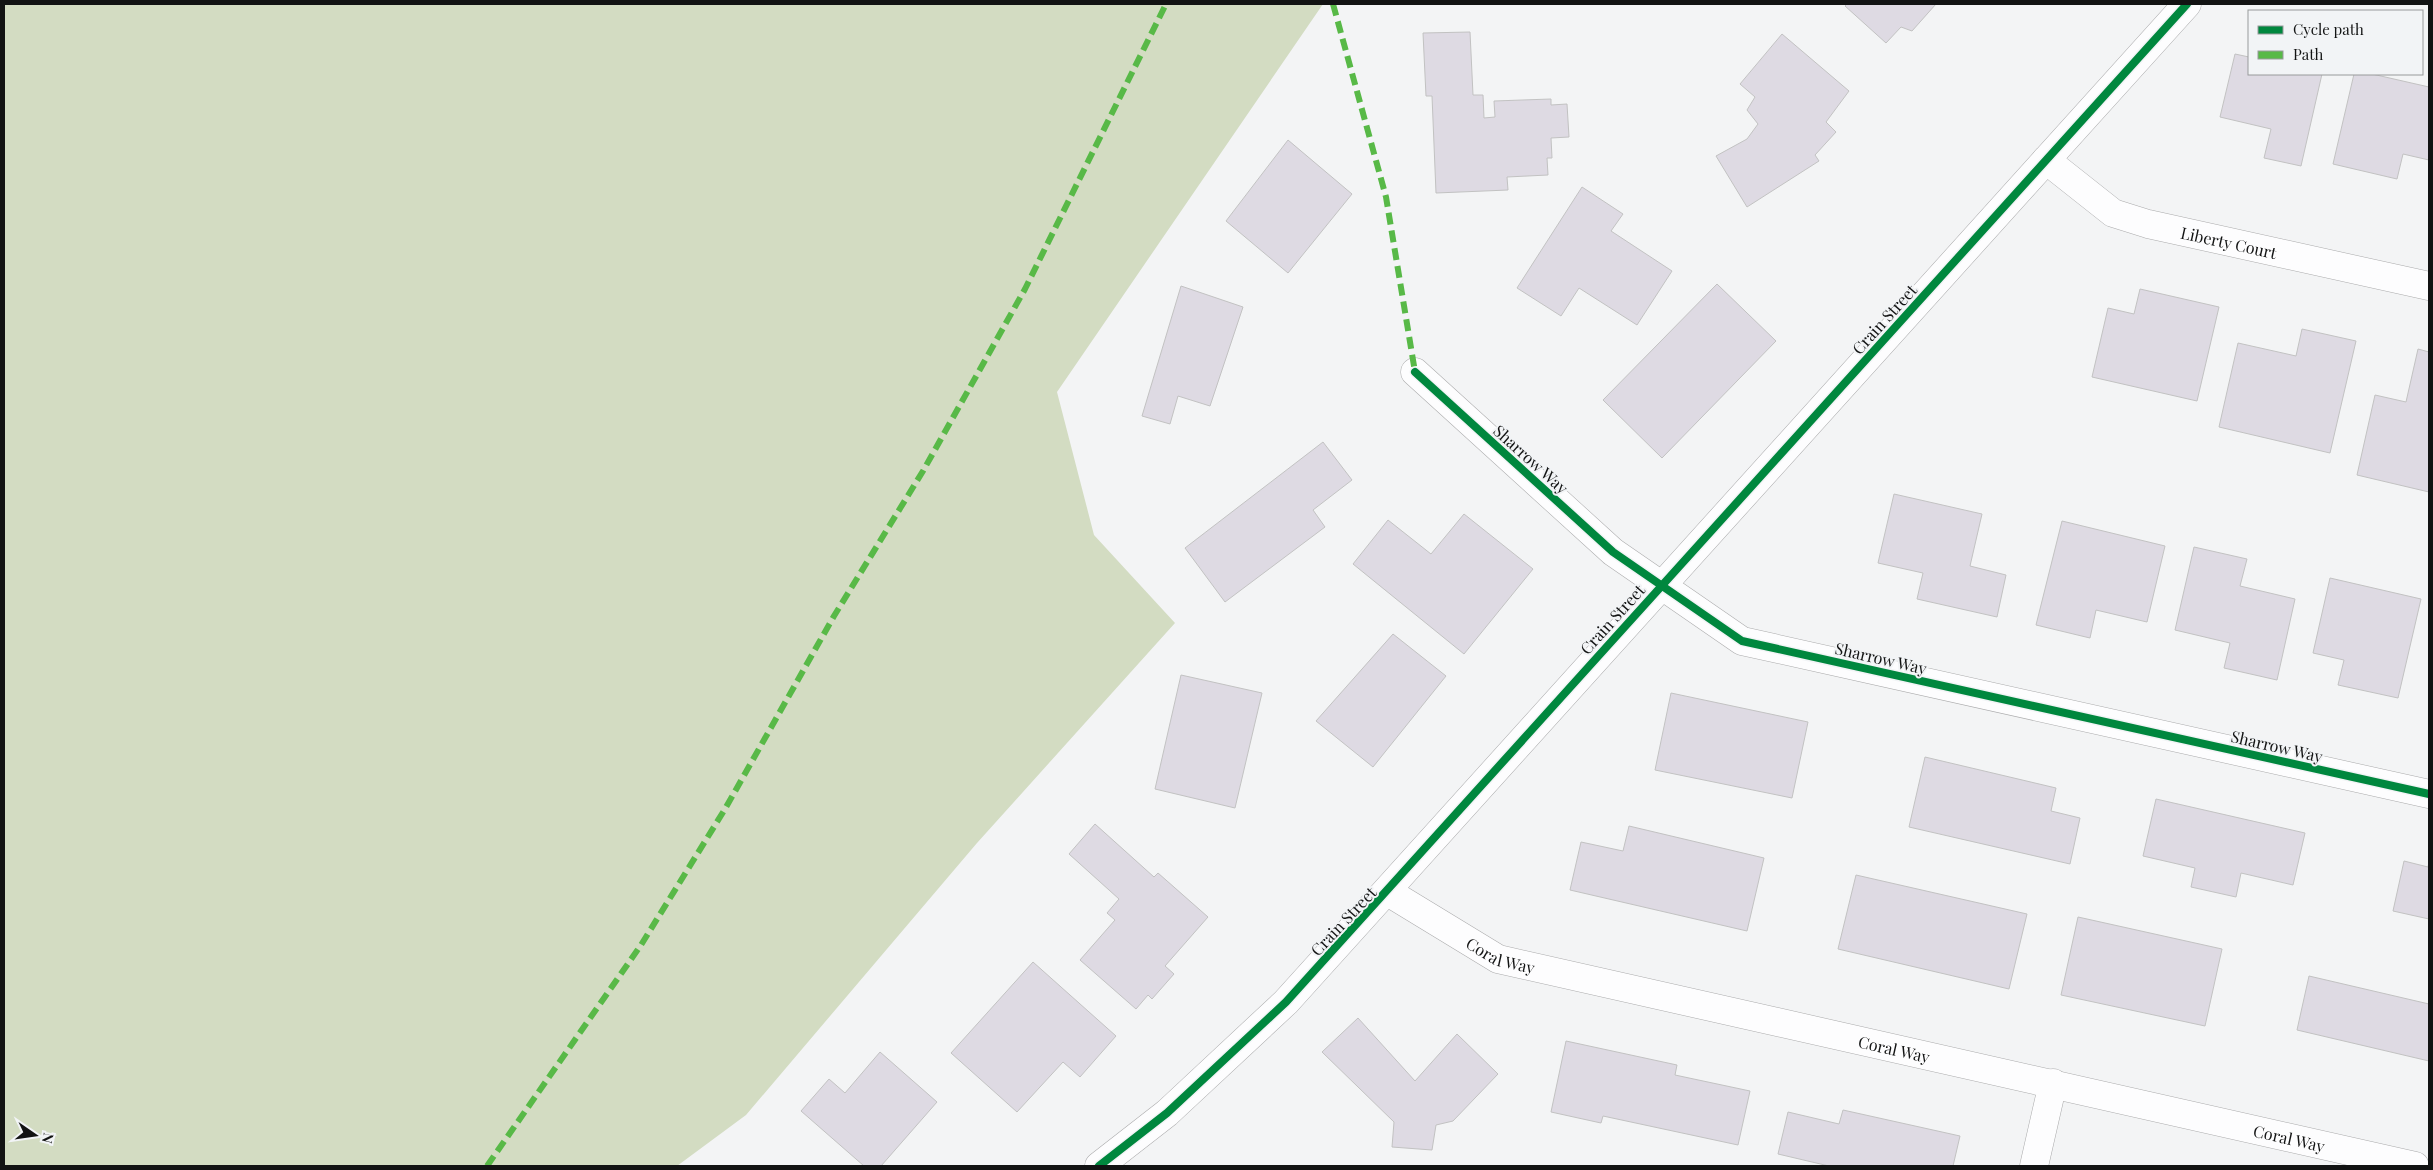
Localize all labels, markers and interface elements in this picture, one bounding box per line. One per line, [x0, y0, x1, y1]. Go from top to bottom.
legend [2248, 10, 2423, 75]
text: Cycle path [2293, 19, 2364, 39]
text: Path [2293, 44, 2323, 64]
street label: Liberty Court [2179, 221, 2279, 263]
street label: Crain Street [1847, 279, 1921, 358]
street label: Sharrow Way [1489, 420, 1573, 498]
street label: Crain Street [1575, 579, 1649, 658]
street label: Sharrow Way [1833, 637, 1929, 679]
street label: Sharrow Way [2229, 725, 2325, 767]
street label: Crain Street [1306, 882, 1381, 960]
street label: Coral Way [1463, 932, 1537, 977]
street label: Coral Way [1857, 1030, 1932, 1067]
north arrow [10, 1110, 60, 1160]
street label: Coral Way [2252, 1119, 2327, 1156]
text: N [38, 1131, 59, 1145]

